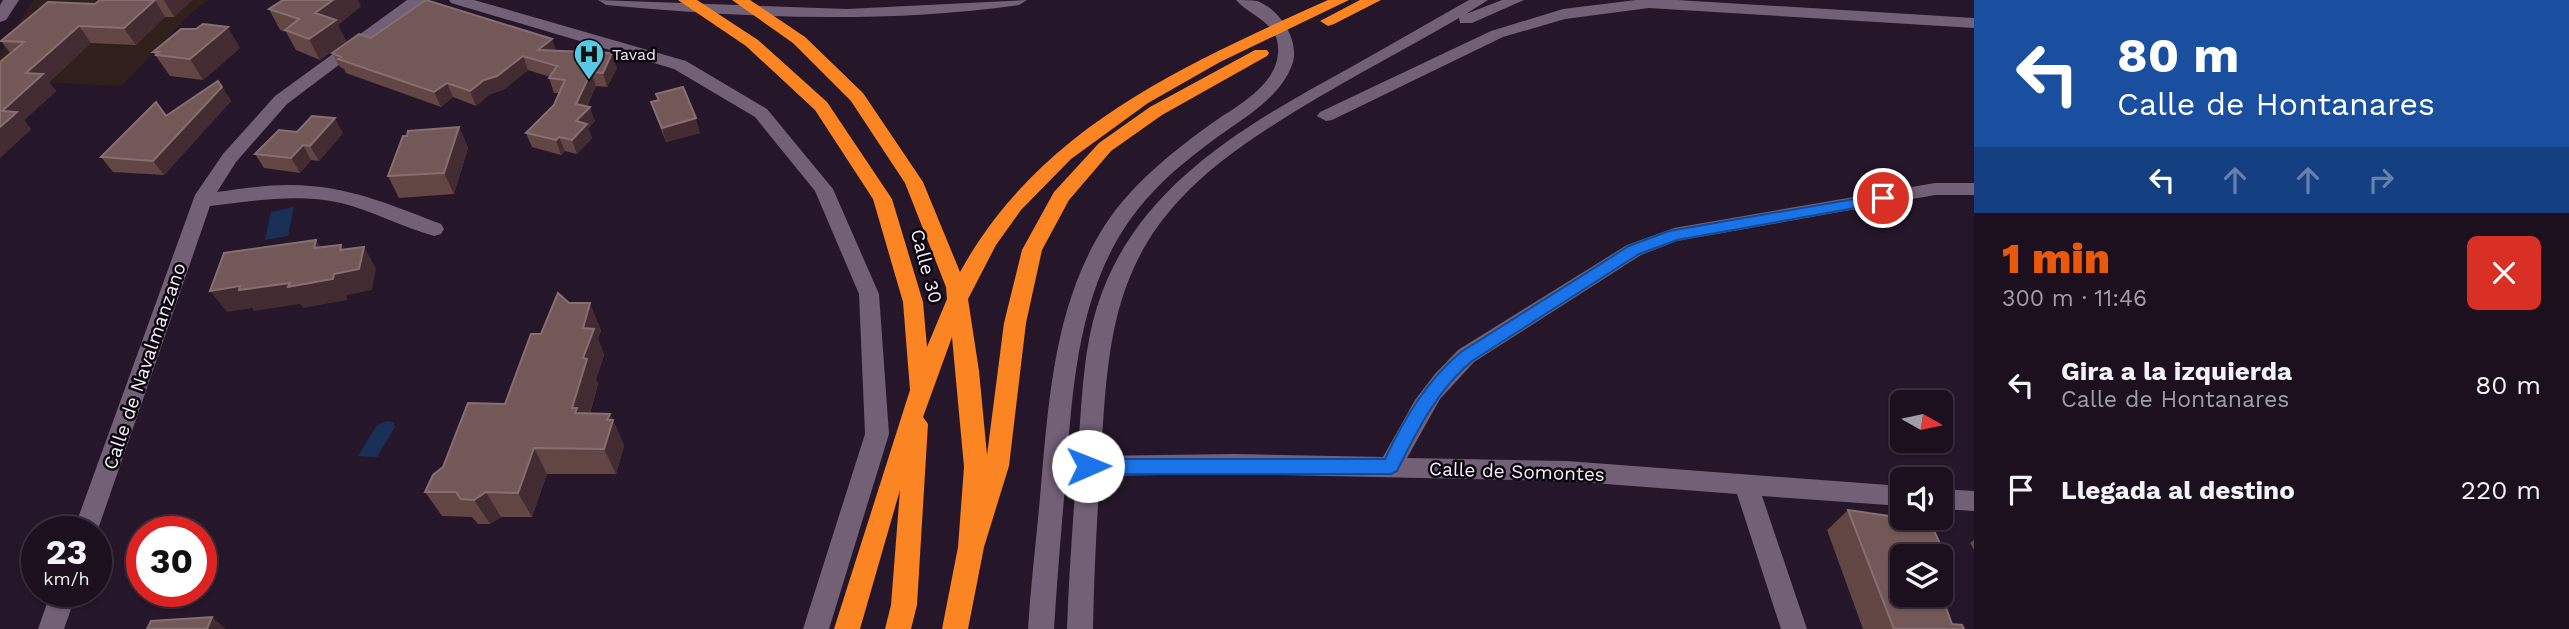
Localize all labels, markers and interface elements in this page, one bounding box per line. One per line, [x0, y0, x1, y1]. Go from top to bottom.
text: 80 m [2117, 26, 2239, 84]
icon: left [2002, 28, 2093, 119]
hospital icon: Tavad [572, 37, 606, 81]
place label: Tavad [612, 45, 656, 64]
text: Calle de Hontanares [2117, 85, 2435, 123]
icon: left [2143, 161, 2181, 199]
icon: ahead [2216, 161, 2254, 199]
icon: ahead [2289, 161, 2327, 199]
icon: right [2362, 161, 2400, 199]
pin [1853, 168, 1913, 228]
icon: arrive [1864, 179, 1902, 217]
street label: Calle 30 [906, 227, 947, 306]
text: 1 min [2002, 234, 2110, 283]
button: close [2467, 236, 2541, 310]
street label: Calle de Navalmanzano [98, 260, 191, 473]
text: 300 m · 11:46 [2002, 285, 2147, 312]
text: Gira a la izquierda [2061, 356, 2292, 386]
icon: left [2002, 366, 2040, 404]
text: 80 m [2475, 370, 2541, 400]
text: Calle de Hontanares [2061, 386, 2289, 413]
north arrow [1890, 390, 1953, 453]
map controls [1890, 390, 1953, 607]
position arrow [1051, 429, 1125, 503]
street label: Calle de Somontes [1429, 457, 1605, 486]
button: sound [1890, 467, 1953, 530]
icon: arrive [2002, 471, 2040, 509]
text: Llegada al destino [2061, 475, 2295, 505]
text: 220 m [2461, 475, 2541, 505]
speed limit sign: 30 [126, 516, 217, 607]
text: 23 [46, 531, 87, 573]
button: layers [1890, 544, 1953, 607]
text: km/h [43, 568, 90, 589]

